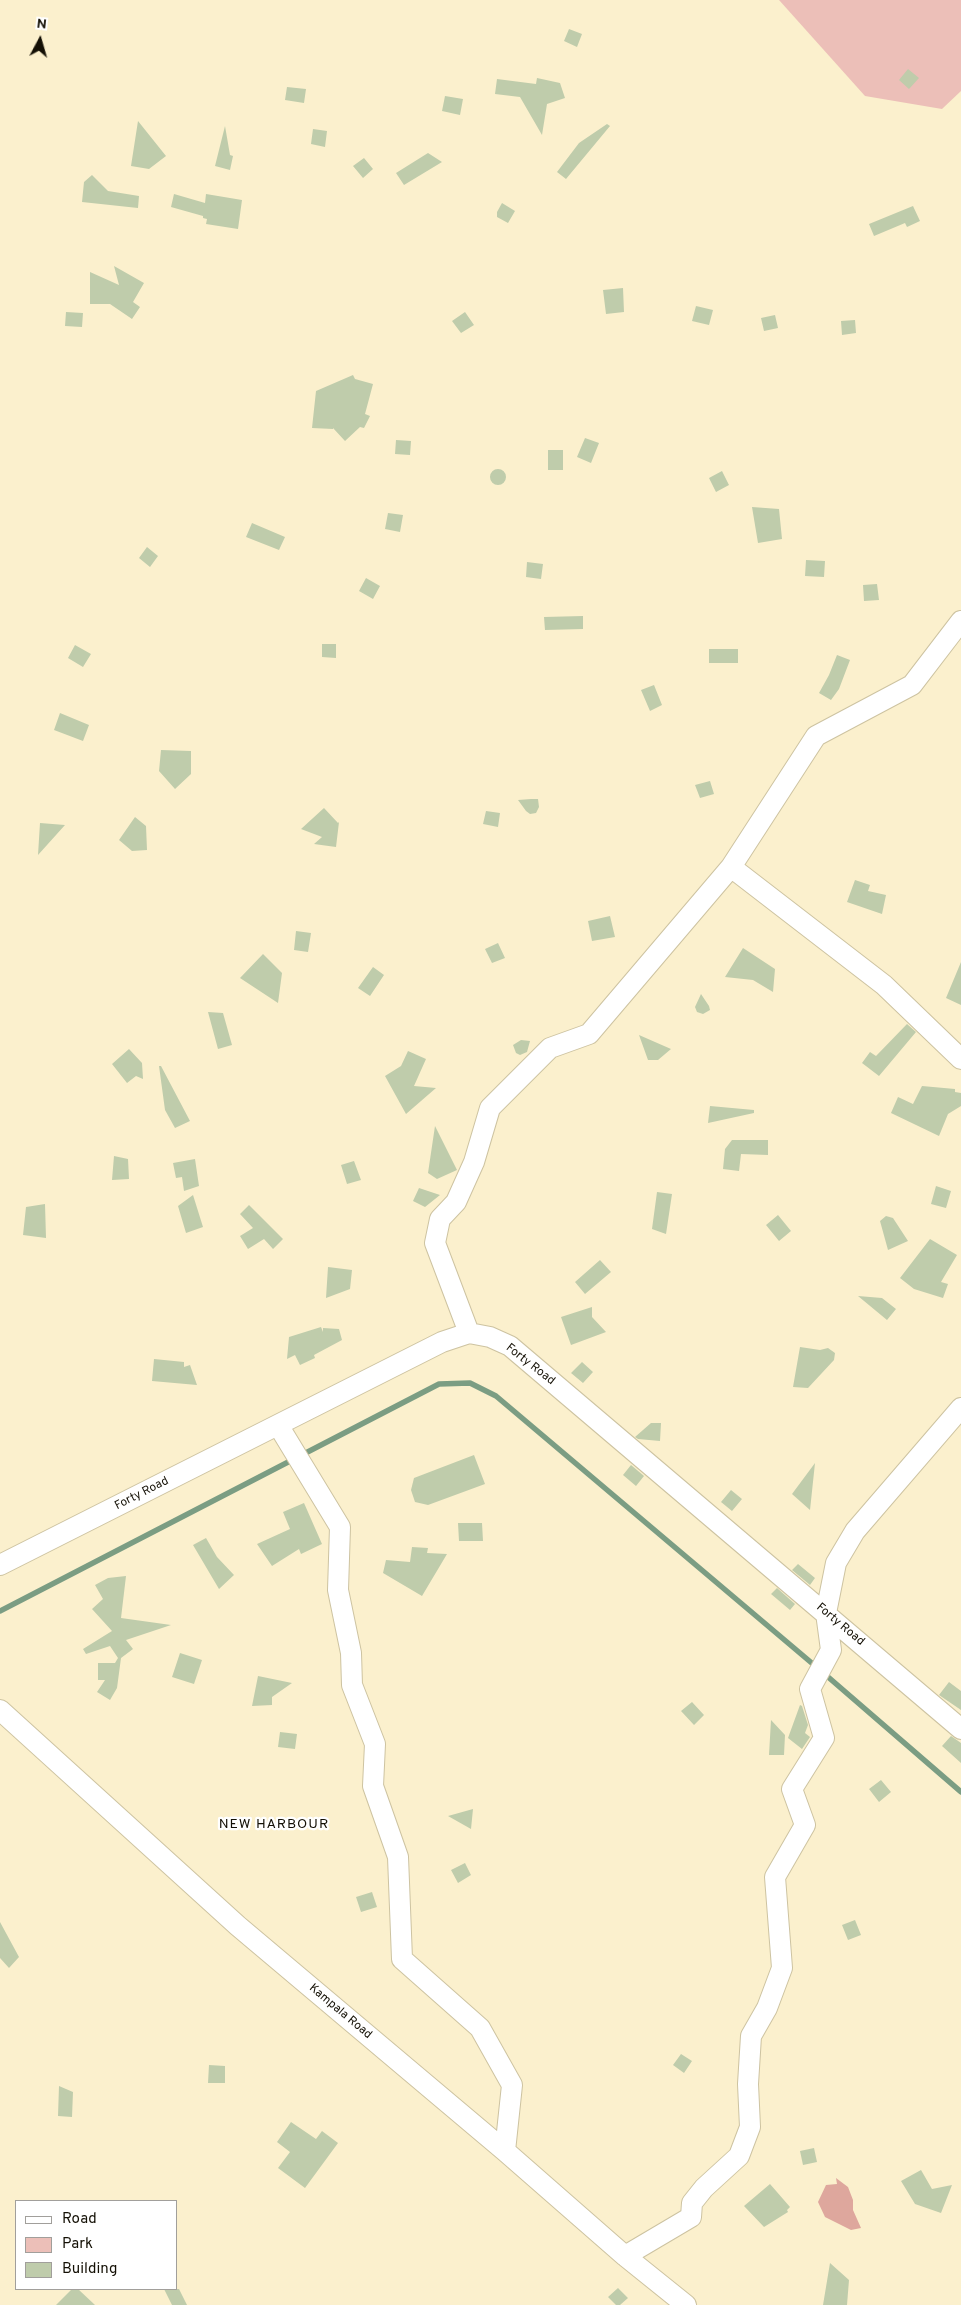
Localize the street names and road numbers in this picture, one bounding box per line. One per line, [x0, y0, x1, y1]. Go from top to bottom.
street label: Forty Road [503, 1341, 557, 1389]
street label: Forty Road [113, 1474, 171, 1514]
street label: Forty Road [813, 1601, 867, 1649]
street label: Kampala Road [306, 1981, 374, 2043]

